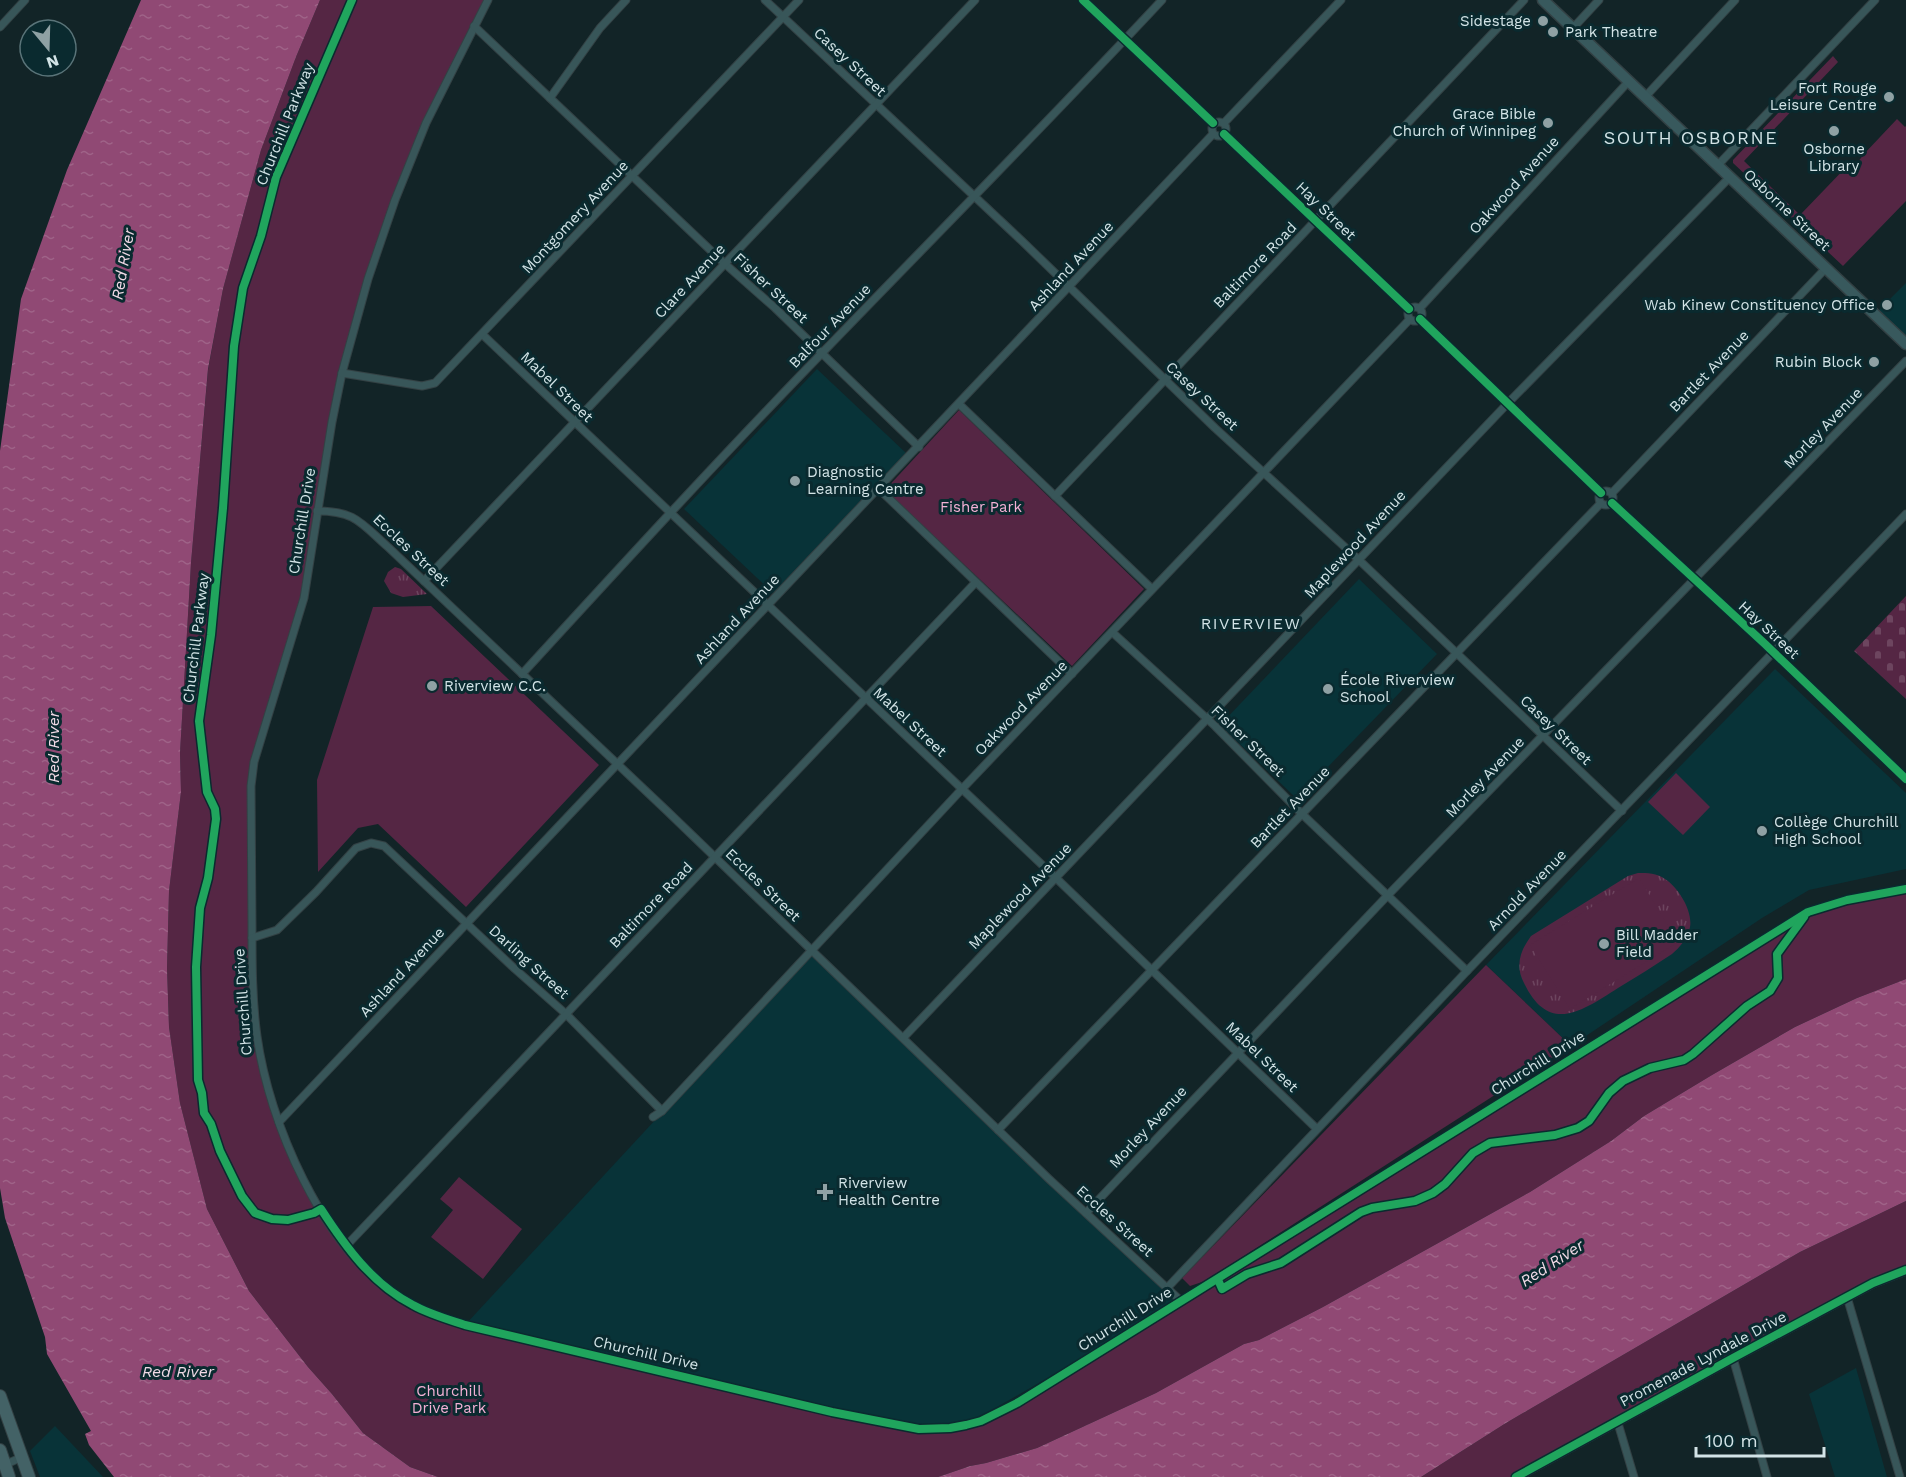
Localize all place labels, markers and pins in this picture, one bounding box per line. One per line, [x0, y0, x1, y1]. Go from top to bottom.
place label: Sidestage [1460, 12, 1531, 30]
marker: Sidestage [1536, 14, 1550, 28]
place label: Park Theatre [1565, 23, 1657, 41]
marker: Park Theatre [1546, 25, 1560, 39]
place label: Fort Rouge Leisure Centre [1770, 79, 1877, 114]
marker: Fort Rouge Leisure Centre [1882, 90, 1896, 104]
place label: Grace Bible Church of Winnipeg [1393, 105, 1536, 140]
marker: Grace Bible Church of Winnipeg [1541, 116, 1555, 130]
marker: Osborne Library [1827, 124, 1841, 138]
place label: Osborne Library [1803, 140, 1865, 175]
place label: Wab Kinew Constituency Office [1644, 296, 1875, 314]
marker: Wab Kinew Constituency Office [1880, 298, 1894, 312]
place label: Rubin Block [1775, 353, 1862, 371]
marker: Rubin Block [1867, 355, 1881, 369]
place label: Diagnostic Learning Centre [807, 463, 924, 498]
marker: Diagnostic Learning Centre [788, 474, 802, 488]
place label: École Riverview School [1340, 671, 1455, 706]
place label: Riverview C.C. [444, 677, 546, 695]
marker: Riverview C.C. [425, 679, 439, 693]
marker: École Riverview School [1321, 682, 1335, 696]
place label: Collège Churchill High School [1774, 813, 1899, 848]
marker: Collège Churchill High School [1755, 824, 1769, 838]
place label: Bill Madder Field [1616, 926, 1698, 961]
marker: Bill Madder Field [1597, 937, 1611, 951]
place label: Riverview Health Centre [838, 1174, 940, 1209]
marker: Riverview Health Centre [816, 1183, 834, 1201]

